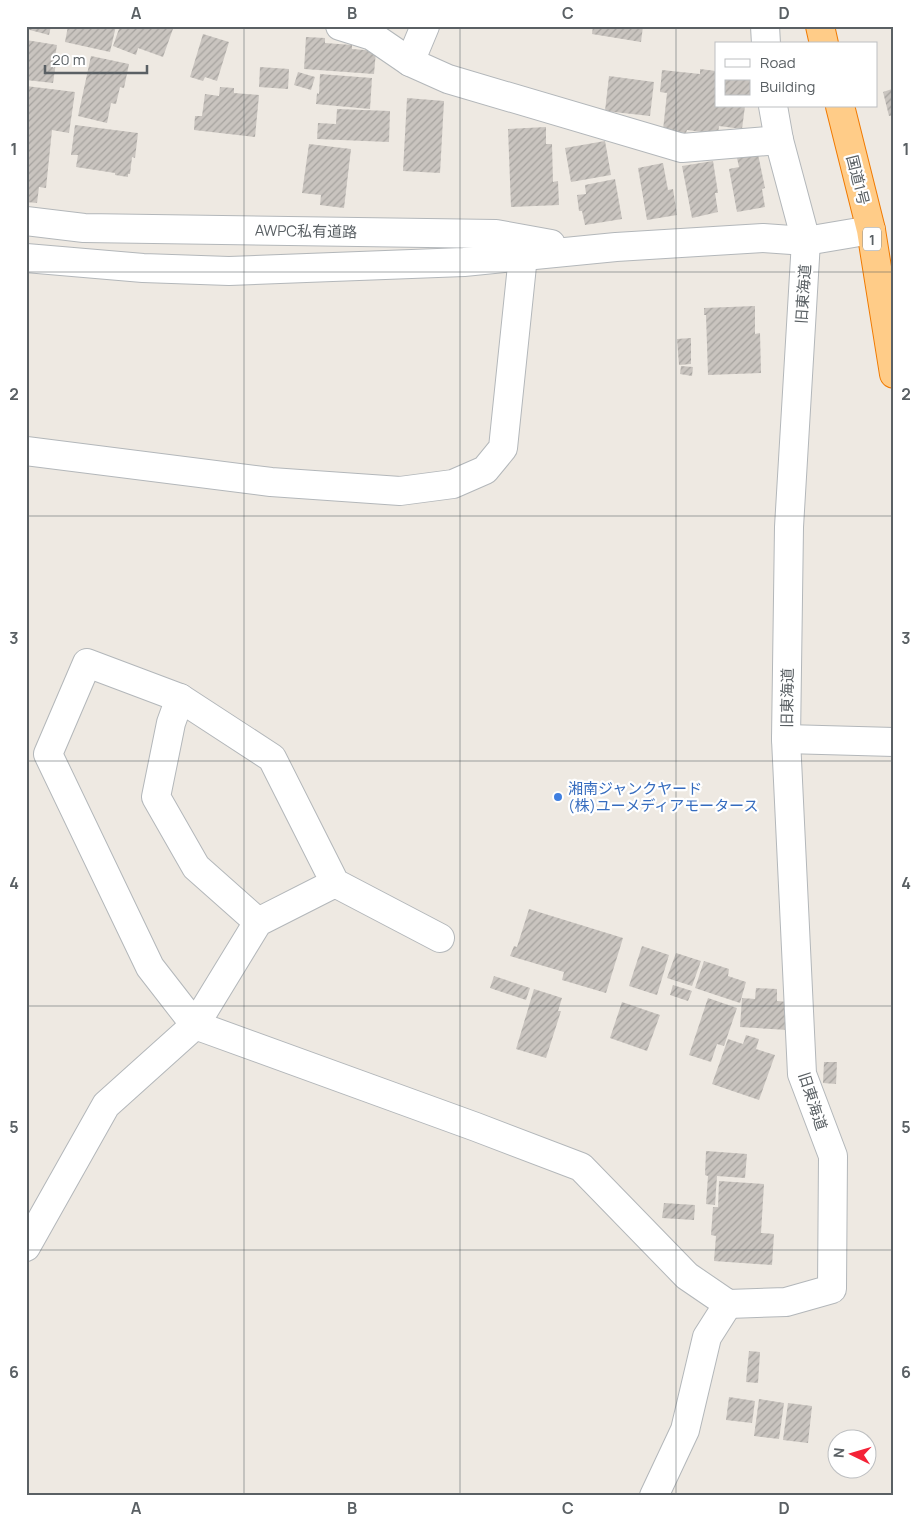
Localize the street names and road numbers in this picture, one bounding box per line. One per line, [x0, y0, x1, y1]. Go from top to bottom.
street label: 国道1号 [842, 153, 874, 207]
street label: AWPC私有道路 [255, 220, 357, 242]
road number: 1 [863, 228, 881, 250]
street label: 旧東海道 [790, 263, 816, 325]
street label: 旧東海道 [776, 668, 798, 728]
street label: 旧東海道 [794, 1069, 832, 1133]

